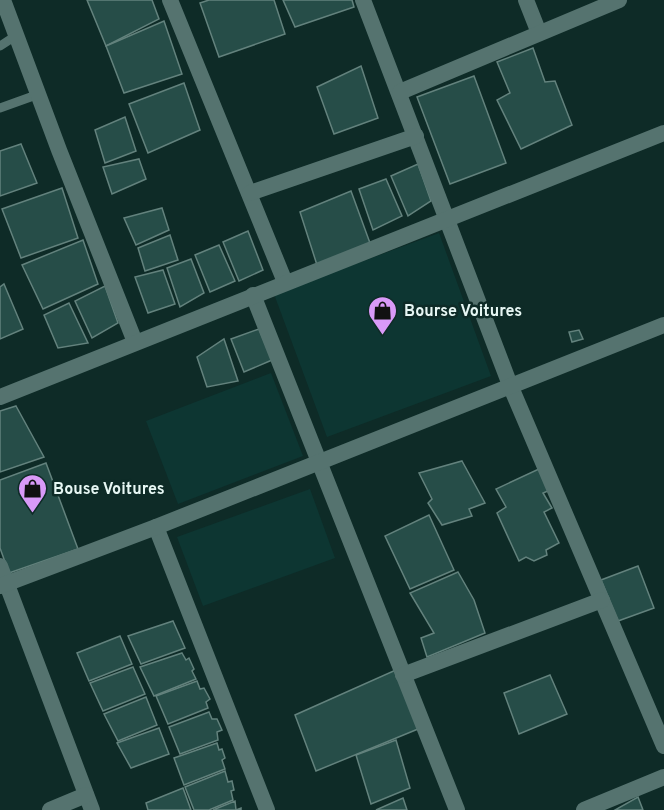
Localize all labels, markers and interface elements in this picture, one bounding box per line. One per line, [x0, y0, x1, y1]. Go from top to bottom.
shop icon: Bourse Voitures [367, 294, 399, 336]
place label: Bourse Voitures [404, 302, 522, 322]
shop icon: Bouse Voitures [16, 472, 48, 514]
place label: Bouse Voitures [53, 480, 165, 500]

